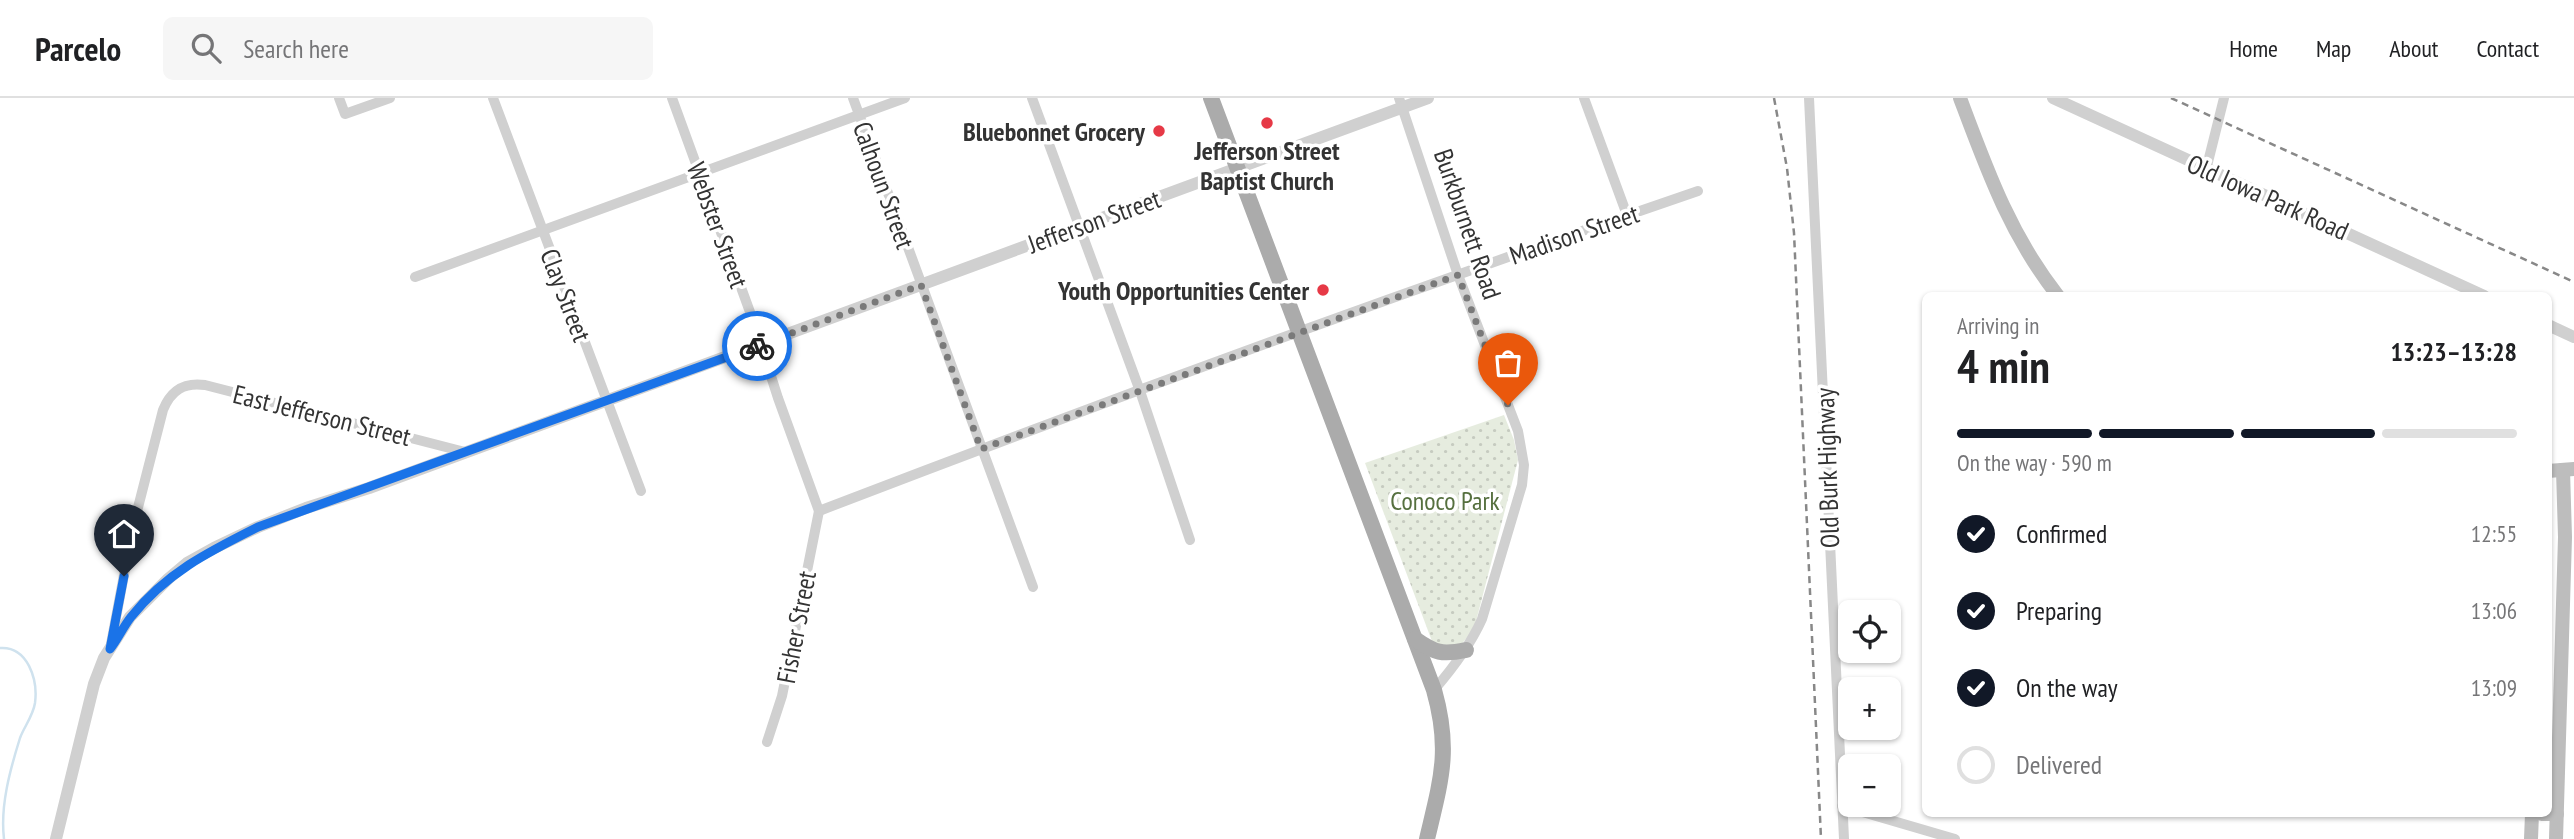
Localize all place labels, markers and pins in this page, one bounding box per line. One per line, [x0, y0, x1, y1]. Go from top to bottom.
place label: Bluebonnet Grocery [963, 115, 1146, 148]
marker: Jefferson Street Baptist Church [1259, 115, 1275, 131]
marker: Bluebonnet Grocery [1151, 123, 1167, 139]
place label: Jefferson Street Baptist Church [1193, 134, 1340, 197]
place label: Youth Opportunities Center [1057, 274, 1309, 307]
marker: Youth Opportunities Center [1315, 282, 1331, 298]
pin [1478, 333, 1538, 405]
pin [94, 504, 154, 576]

